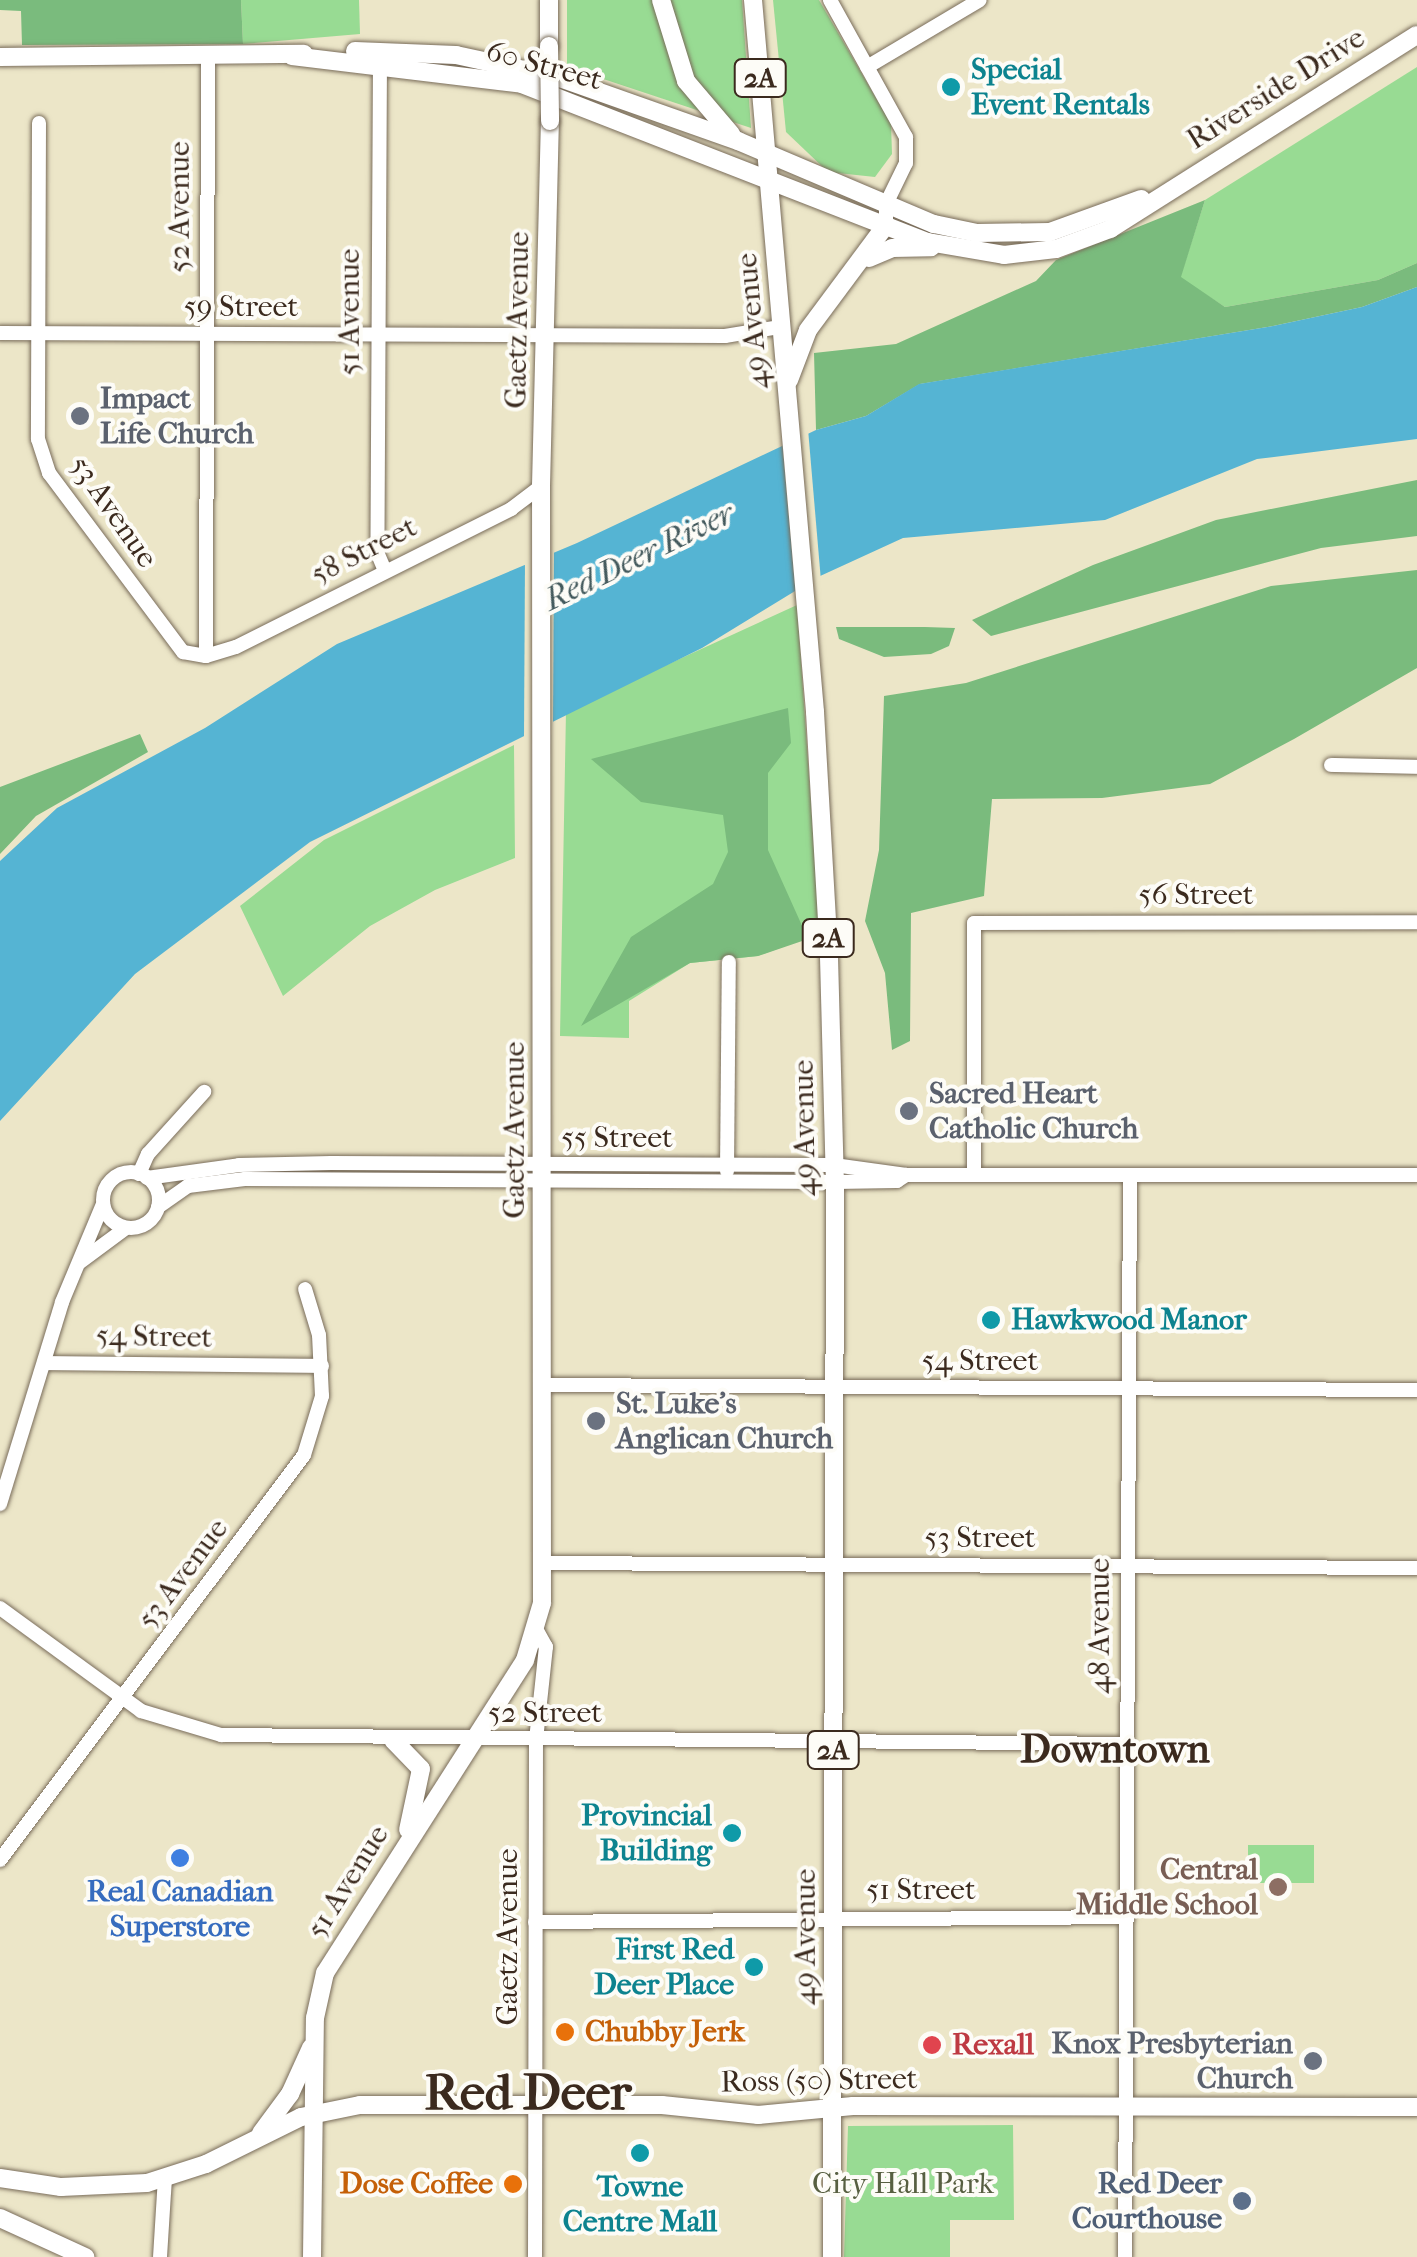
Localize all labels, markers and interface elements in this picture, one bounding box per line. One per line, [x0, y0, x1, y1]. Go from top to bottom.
street label: Riverside Drive [1180, 20, 1372, 158]
street label: 60 Street [482, 33, 606, 99]
place label: Special Event Rentals [971, 52, 1150, 122]
road number: 2A [732, 55, 788, 101]
marker: Special Event Rentals [940, 76, 962, 98]
street label: 52 Avenue [162, 141, 198, 273]
street label: Gaetz Avenue [498, 231, 538, 409]
street label: 51 Avenue [332, 249, 368, 375]
street label: 49 Avenue [729, 251, 777, 391]
street label: 59 Street [184, 289, 298, 325]
place label: Impact Life Church [100, 381, 254, 452]
marker: Impact Life Church [69, 405, 91, 427]
street label: 53 Avenue [61, 449, 165, 575]
water label: Red Deer River [538, 495, 740, 619]
street label: 58 Street [305, 509, 423, 593]
street label: 56 Street [1139, 877, 1253, 913]
road number: 2A [800, 915, 856, 961]
street label: Gaetz Avenue [497, 1041, 533, 1219]
street label: 49 Avenue [786, 1059, 824, 1197]
place label: Sacred Heart Catholic Church [929, 1076, 1138, 1146]
marker: Sacred Heart Catholic Church [898, 1100, 920, 1122]
street label: 55 Street [561, 1120, 673, 1156]
place label: Hawkwood Manor [1011, 1302, 1247, 1338]
marker: Hawkwood Manor [980, 1309, 1002, 1331]
street label: 54 Street [96, 1318, 212, 1356]
street label: 54 Street [922, 1343, 1038, 1379]
place label: St. Luke's Anglican Church [616, 1386, 833, 1456]
marker: St. Luke's Anglican Church [585, 1410, 607, 1432]
street label: 53 Avenue [130, 1512, 236, 1636]
street label: 53 Street [925, 1520, 1035, 1556]
street label: 48 Avenue [1082, 1558, 1118, 1694]
street label: 52 Street [488, 1695, 602, 1731]
district label: Downtown [1020, 1725, 1210, 1773]
road number: 2A [806, 1727, 860, 1773]
place label: Provincial Building [581, 1798, 712, 1868]
street label: 51 Avenue [299, 1819, 397, 1945]
marker: Provincial Building [721, 1822, 743, 1844]
marker: Real Canadian Superstore [169, 1847, 191, 1869]
street label: Gaetz Avenue [490, 1848, 526, 2026]
place label: Central Middle School [1076, 1852, 1258, 1922]
street label: 49 Avenue [788, 1869, 824, 2005]
street label: 51 Street [866, 1872, 976, 1908]
place label: Real Canadian Superstore [87, 1874, 273, 1944]
marker: Central Middle School [1267, 1876, 1289, 1898]
place label: First Red Deer Place [594, 1932, 734, 2002]
marker: First Red Deer Place [743, 1956, 765, 1978]
place label: Chubby Jerk [585, 2014, 745, 2050]
marker: Chubby Jerk [554, 2021, 576, 2043]
place label: Knox Presbyterian Church [1051, 2026, 1293, 2096]
place label: Rexall [952, 2027, 1034, 2063]
marker: Rexall [921, 2034, 943, 2056]
marker: Knox Presbyterian Church [1302, 2050, 1324, 2072]
street label: Ross (50) Street [720, 2061, 918, 2101]
district label: Red Deer [424, 2063, 632, 2123]
marker: Towne Centre Mall [629, 2142, 651, 2164]
place label: Dose Coffee [340, 2166, 493, 2202]
park label: City Hall Park [812, 2166, 994, 2202]
place label: Red Deer Courthouse [1072, 2166, 1222, 2236]
place label: Towne Centre Mall [563, 2169, 717, 2240]
marker: Dose Coffee [502, 2173, 524, 2195]
marker: Red Deer Courthouse [1231, 2190, 1253, 2212]

